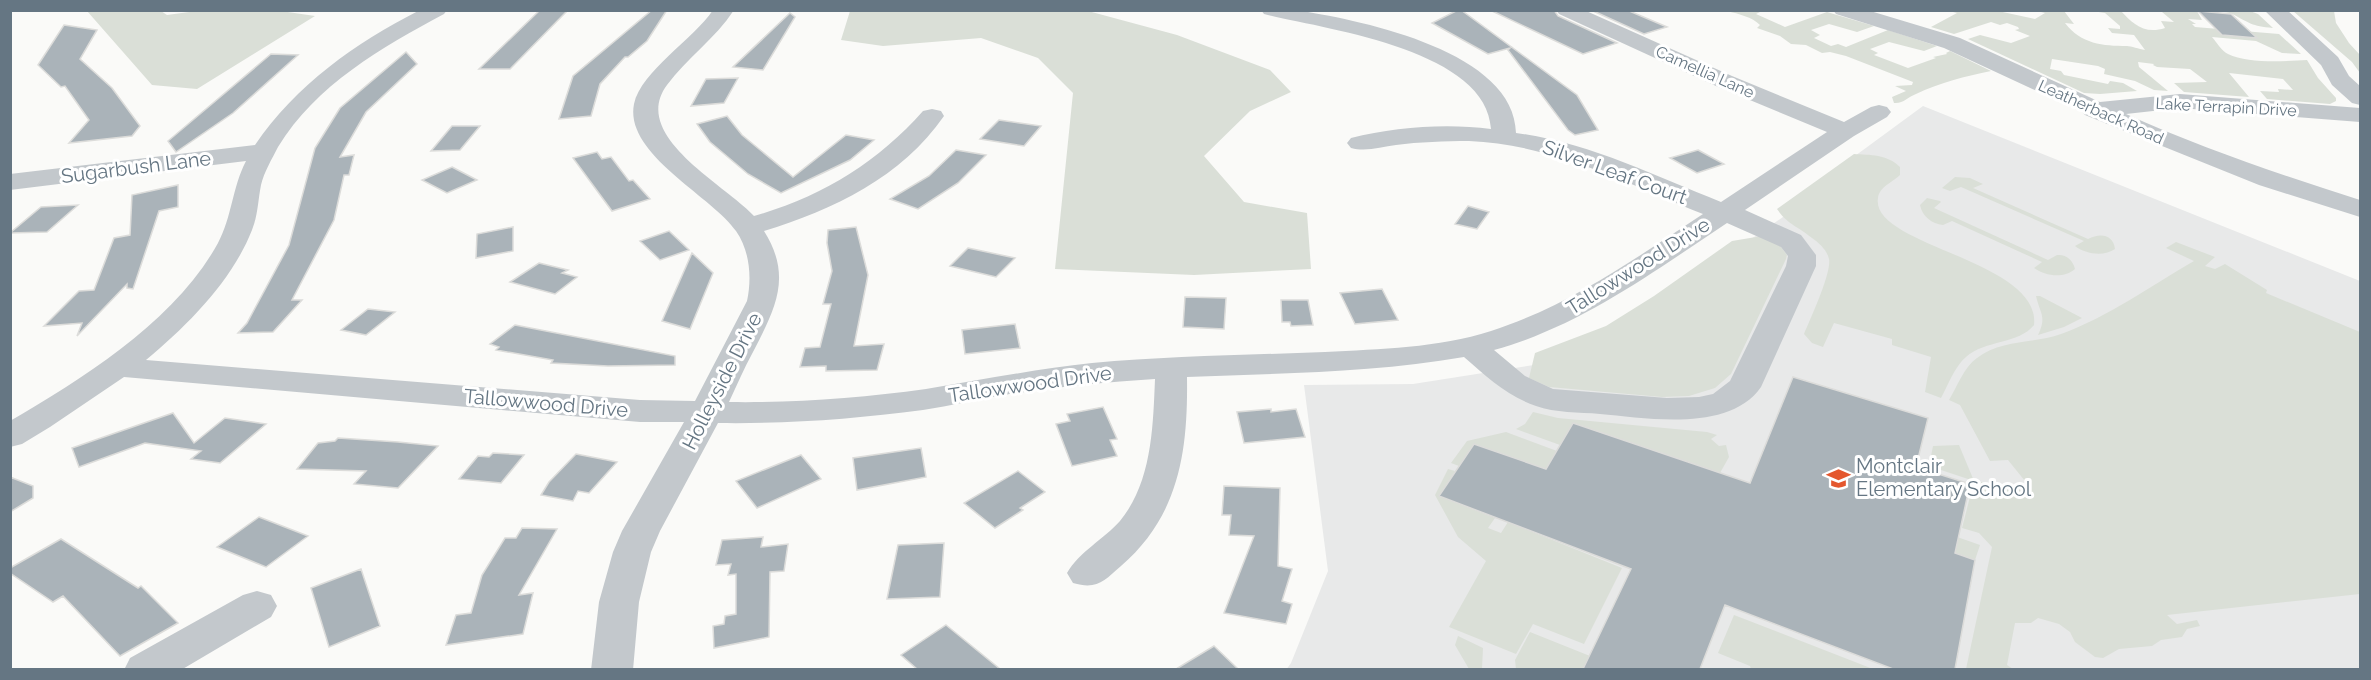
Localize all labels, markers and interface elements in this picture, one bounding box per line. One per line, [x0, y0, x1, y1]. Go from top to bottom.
street label: Camellia Lane [1653, 42, 1757, 102]
street label: Leatherback Road [2035, 76, 2167, 148]
street label: Lake Terrapin Drive [2155, 94, 2297, 120]
street label: Silver Leaf Court [1540, 135, 1691, 209]
street label: Sugarbush Lane [60, 146, 213, 188]
street label: Tallowwood Drive [1562, 212, 1714, 320]
street label: Holleyside Drive [677, 308, 767, 453]
street label: Tallowwood Drive [947, 361, 1113, 407]
street label: Tallowwood Drive [463, 384, 629, 422]
place label: Montclair Elementary School [1856, 454, 2032, 501]
school or university icon: Montclair Elementary School [1825, 465, 1851, 491]

